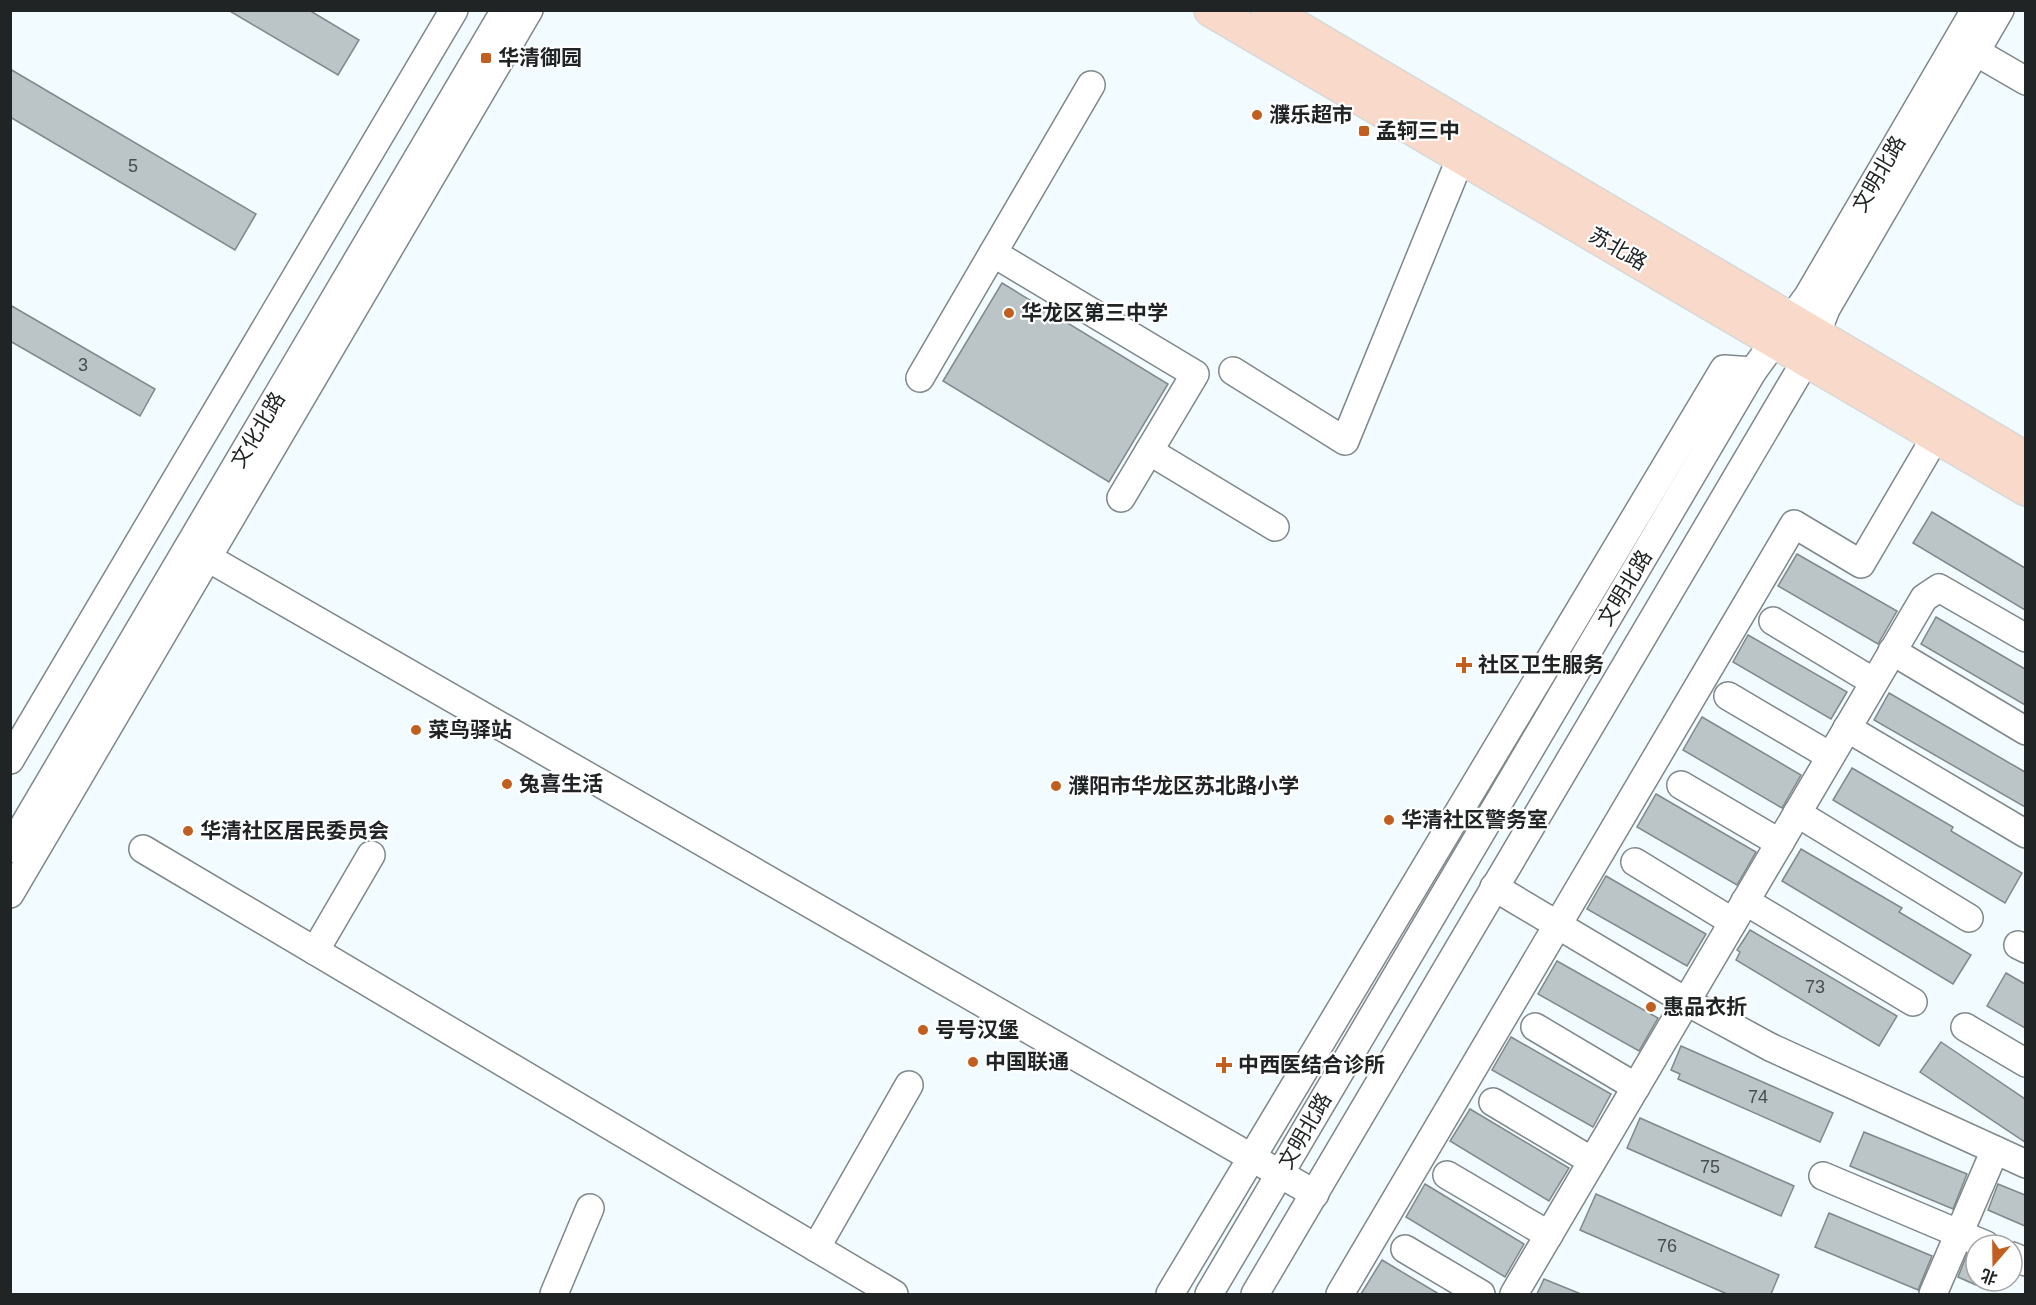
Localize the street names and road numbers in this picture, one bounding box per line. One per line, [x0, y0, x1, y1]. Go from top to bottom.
street label: 文明北路 [1848, 132, 1910, 216]
street label: 苏北路 [1585, 223, 1651, 274]
street label: 文化北路 [226, 388, 289, 472]
street label: 文明北路 [1593, 546, 1656, 630]
street label: 文明北路 [1274, 1089, 1336, 1173]

